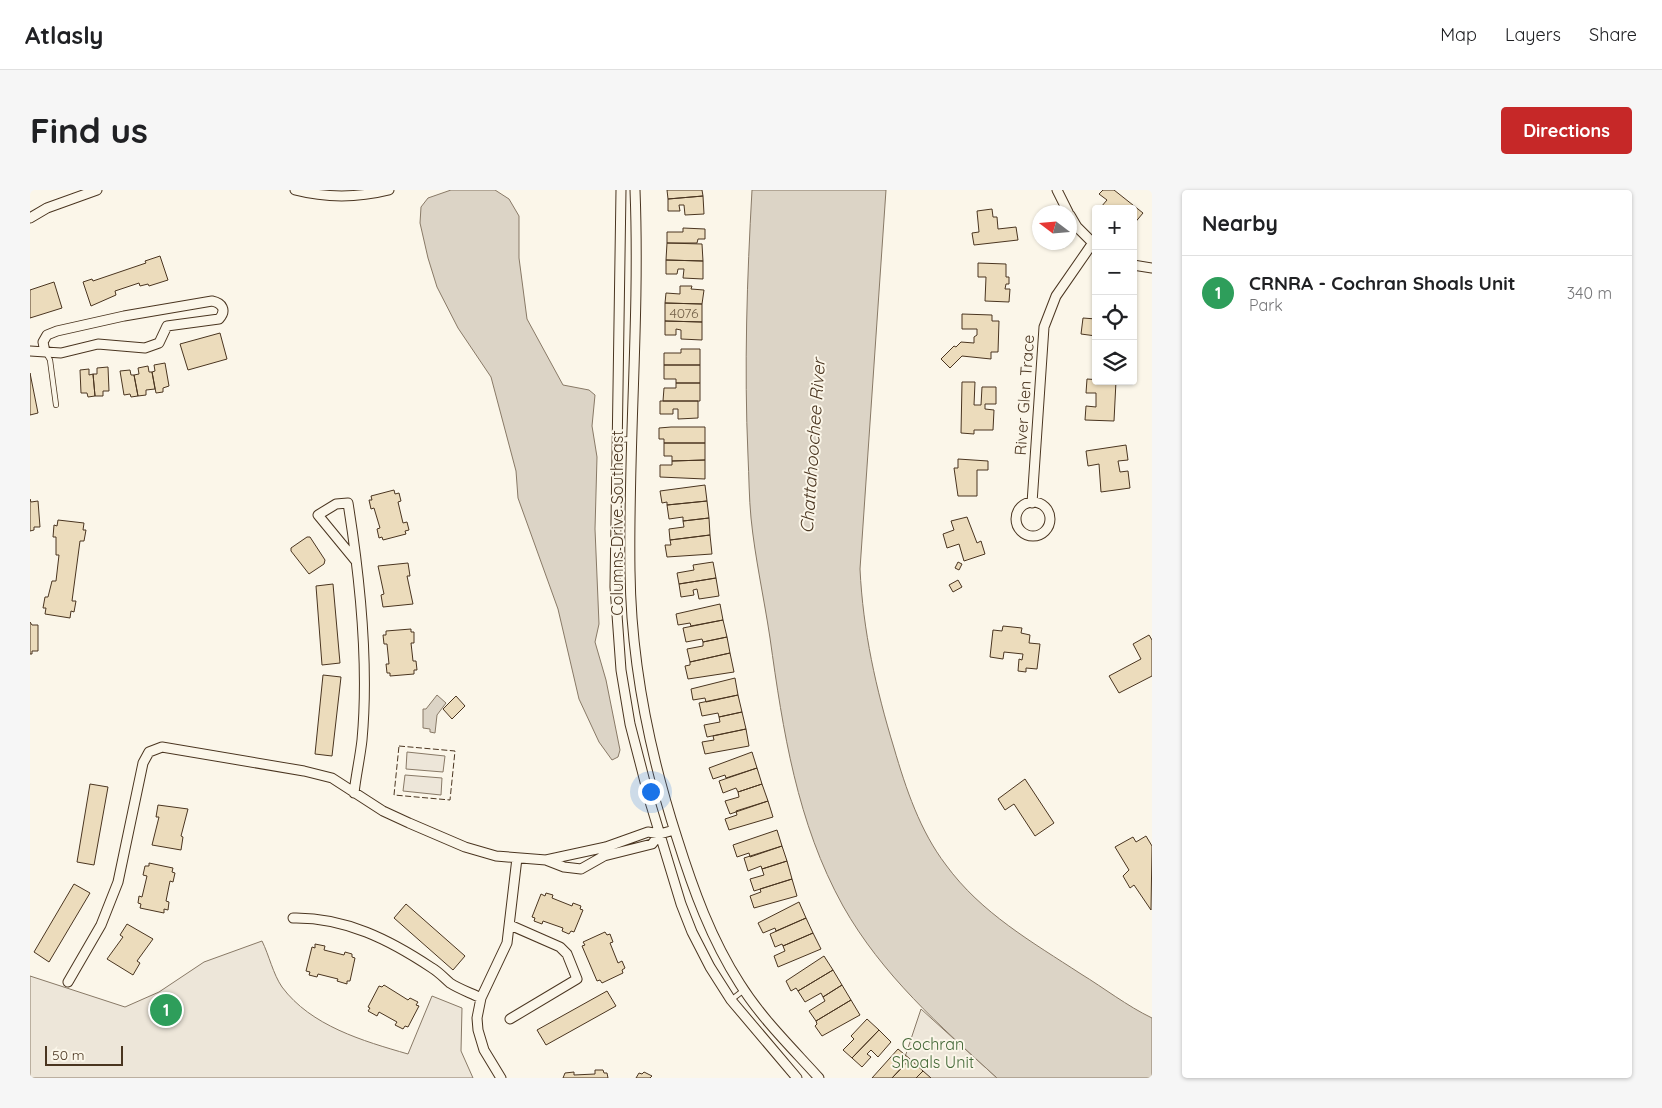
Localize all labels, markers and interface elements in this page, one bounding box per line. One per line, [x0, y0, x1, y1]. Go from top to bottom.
text: Atlasly [25, 20, 103, 50]
text: Map [1440, 23, 1477, 46]
text: Layers [1505, 23, 1561, 46]
text: Share [1589, 23, 1637, 46]
button: Directions [1501, 107, 1632, 154]
text: Find us [30, 108, 148, 152]
north arrow [1032, 205, 1077, 250]
map controls [1092, 205, 1137, 385]
button: + [1092, 205, 1137, 250]
text: Nearby [1202, 210, 1278, 236]
button: − [1092, 250, 1137, 295]
text: CRNRA - Cochran Shoals Unit [1249, 271, 1516, 295]
text: 1 [1215, 283, 1221, 303]
text: 340 m [1567, 283, 1612, 303]
button: locate [1092, 295, 1137, 340]
text: Park [1249, 295, 1283, 315]
house number: 4076 [669, 304, 699, 322]
street label: River Glen Trace [1010, 334, 1038, 456]
button: layers [1092, 340, 1137, 385]
water label: Chattahoochee River [795, 356, 830, 534]
street label: Columns Drive Southeast [607, 430, 627, 616]
your location [638, 779, 664, 805]
pin: 1 [150, 991, 182, 1029]
park label: Cochran Shoals Unit [892, 1034, 974, 1072]
scale bar [45, 1043, 122, 1066]
text: 50 m [52, 1046, 85, 1064]

